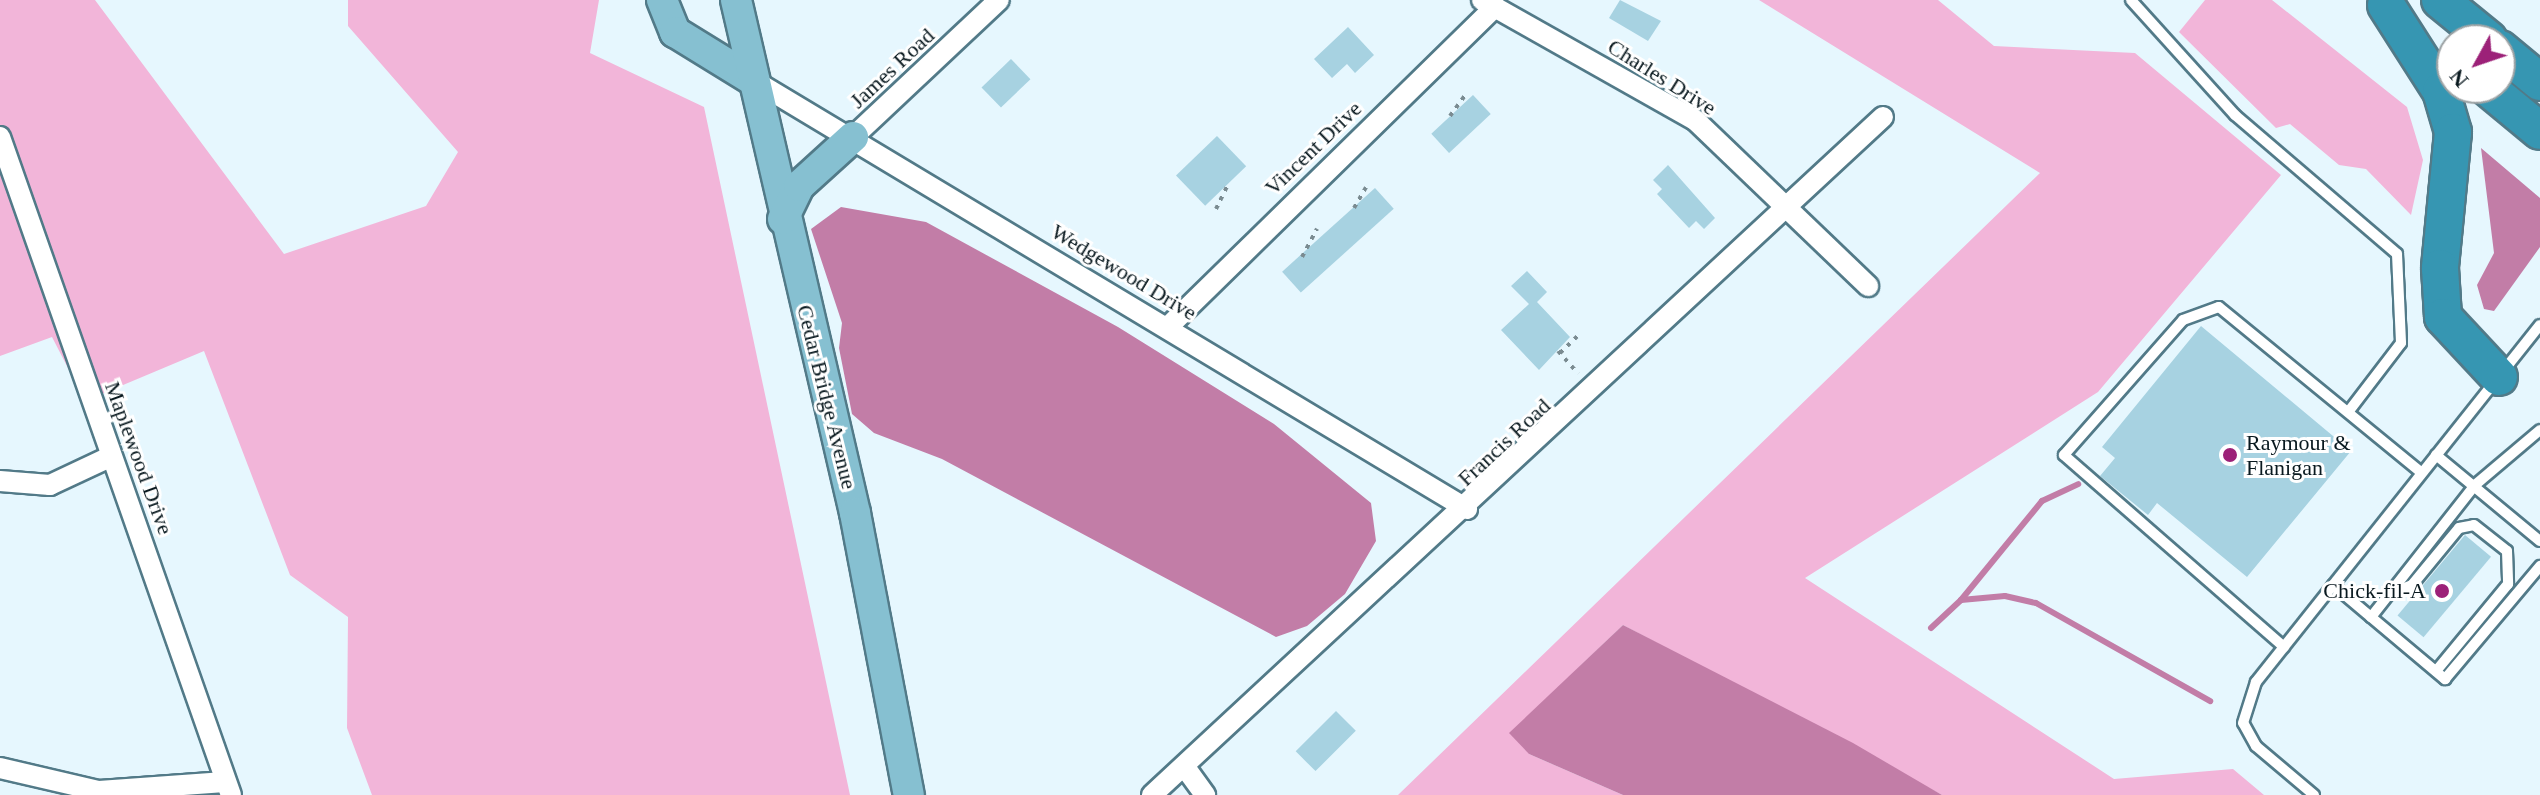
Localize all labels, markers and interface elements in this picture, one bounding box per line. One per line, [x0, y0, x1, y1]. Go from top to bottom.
street label: James Road [844, 22, 940, 114]
north arrow [2436, 24, 2516, 104]
street label: Charles Drive [1603, 33, 1721, 121]
text: N [2444, 64, 2473, 93]
street label: Vincent Drive [1259, 95, 1367, 201]
street label: Wedgewood Drive [1046, 218, 1202, 326]
street label: Cedar Bridge Avenue [791, 302, 863, 492]
street label: Maplewood Drive [99, 378, 179, 538]
street label: Francis Road [1452, 393, 1556, 491]
place label: Raymour & Flanigan [2246, 429, 2350, 480]
marker: Raymour & Flanigan [2221, 446, 2239, 464]
place label: Chick-fil-A [2323, 578, 2426, 604]
marker: Chick-fil-A [2433, 582, 2451, 600]

